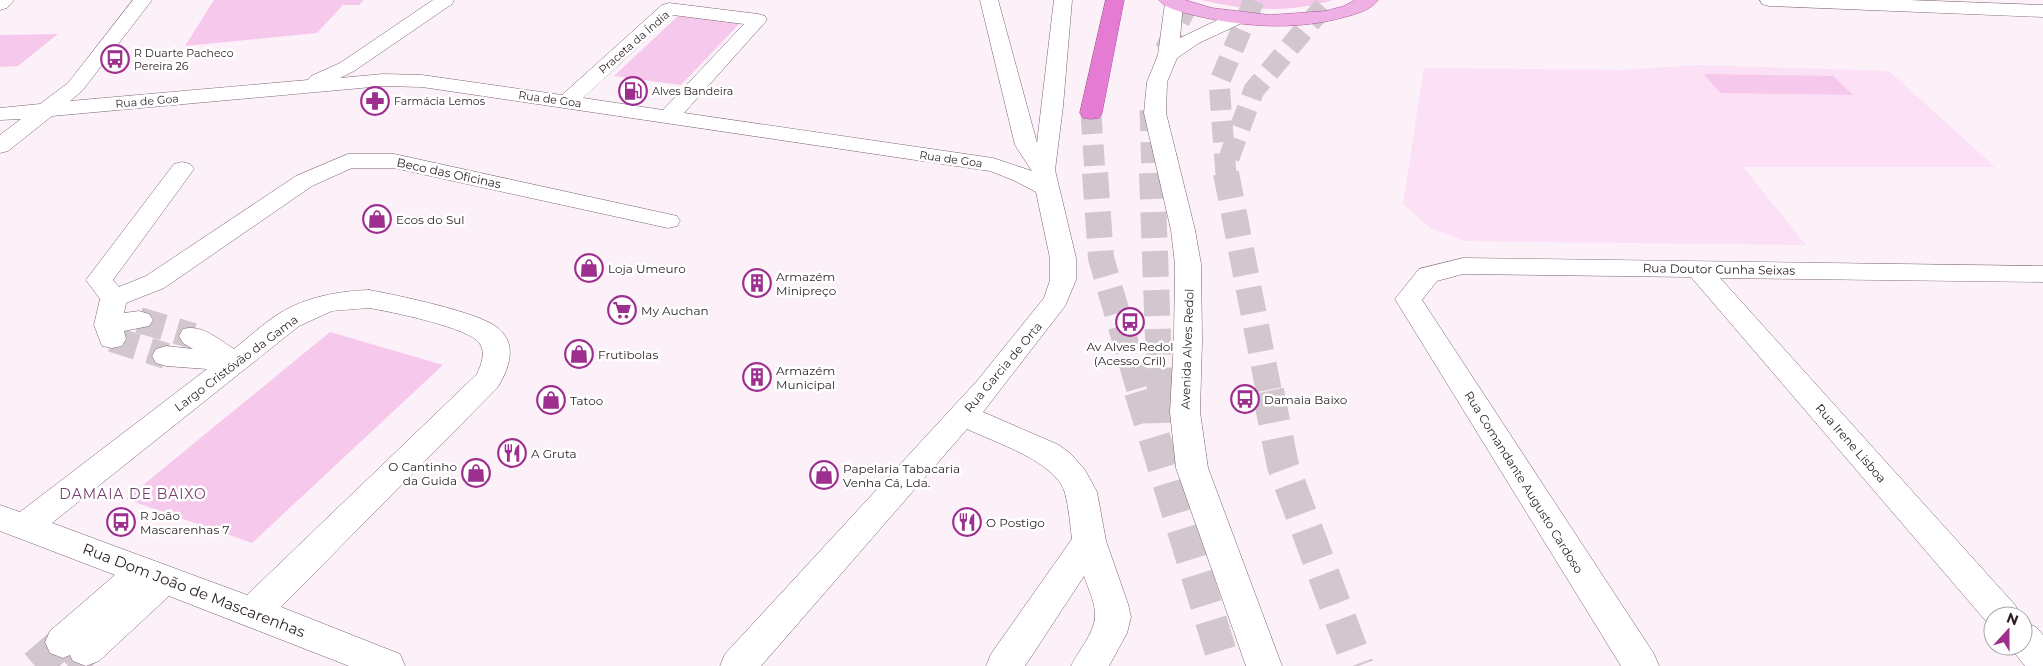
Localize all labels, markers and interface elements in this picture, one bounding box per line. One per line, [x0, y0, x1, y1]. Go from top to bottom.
street label: Praceta da Índia [596, 8, 672, 76]
bus stop icon: R Duarte Pacheco Pereira 26 [100, 44, 130, 74]
place label: R Duarte Pacheco Pereira 26 [134, 46, 234, 73]
fuel station icon: Alves Bandeira [618, 76, 648, 106]
place label: Alves Bandeira [652, 84, 733, 98]
pharmacy icon: Farmácia Lemos [360, 86, 390, 116]
street label: Rua de Goa [518, 88, 582, 110]
street label: Rua de Goa [115, 91, 179, 111]
place label: Farmácia Lemos [394, 94, 486, 108]
street label: Rua de Goa [919, 148, 983, 170]
street label: Beco das Oficinas [395, 155, 503, 191]
shop icon: Ecos do Sul [362, 204, 392, 234]
place label: Ecos do Sul [396, 212, 465, 227]
shop icon: Loja Umeuro [574, 253, 604, 283]
street label: Rua Doutor Cunha Seixas [1643, 260, 1795, 278]
place label: Loja Umeuro [608, 261, 686, 276]
building icon: Armazém Minipreço [742, 268, 772, 298]
place label: Armazém Minipreço [776, 269, 836, 298]
street label: Avenida Alves Redol [1177, 288, 1197, 410]
supermarket icon: My Auchan [607, 295, 637, 325]
place label: My Auchan [641, 303, 709, 318]
bus stop icon: Av Alves Redol (Acesso Cril) [1115, 307, 1145, 337]
street label: Largo Cristóvão da Gama [171, 312, 301, 414]
street label: Rua Garcia de Orta [961, 319, 1045, 415]
shop icon: Frutibolas [564, 339, 594, 369]
place label: Av Alves Redol (Acesso Cril) [1086, 339, 1174, 368]
place label: Frutibolas [598, 347, 658, 362]
building icon: Armazém Municipal [742, 362, 772, 392]
place label: Armazém Municipal [776, 363, 835, 392]
bus stop icon: Damaia Baixo [1230, 384, 1260, 414]
shop icon: Tatoo [536, 385, 566, 415]
street label: Rua Comandante Augusto Cardoso [1461, 388, 1587, 576]
place label: Damaia Baixo [1264, 392, 1347, 407]
place label: Tatoo [570, 393, 603, 408]
street label: Rua Irene Lisboa [1813, 400, 1889, 486]
restaurant icon: A Gruta [497, 438, 527, 468]
place label: A Gruta [531, 446, 577, 461]
shop icon: O Cantinho da Guida [461, 458, 491, 488]
place label: O Cantinho da Guida [388, 459, 457, 488]
shop icon: Papelaria Tabacaria Venha Cá, Lda. [809, 460, 839, 490]
place label: Papelaria Tabacaria Venha Cá, Lda. [843, 461, 960, 490]
district label: DAMAIA DE BAIXO [59, 485, 207, 503]
bus stop icon: R João Mascarenhas 7 [106, 507, 136, 537]
restaurant icon: O Postigo [952, 507, 982, 537]
place label: R João Mascarenhas 7 [140, 508, 230, 537]
place label: O Postigo [986, 515, 1045, 530]
street label: Rua Dom João de Mascarenhas [80, 539, 308, 641]
north arrow [1983, 606, 2033, 656]
text: N [2004, 608, 2021, 629]

